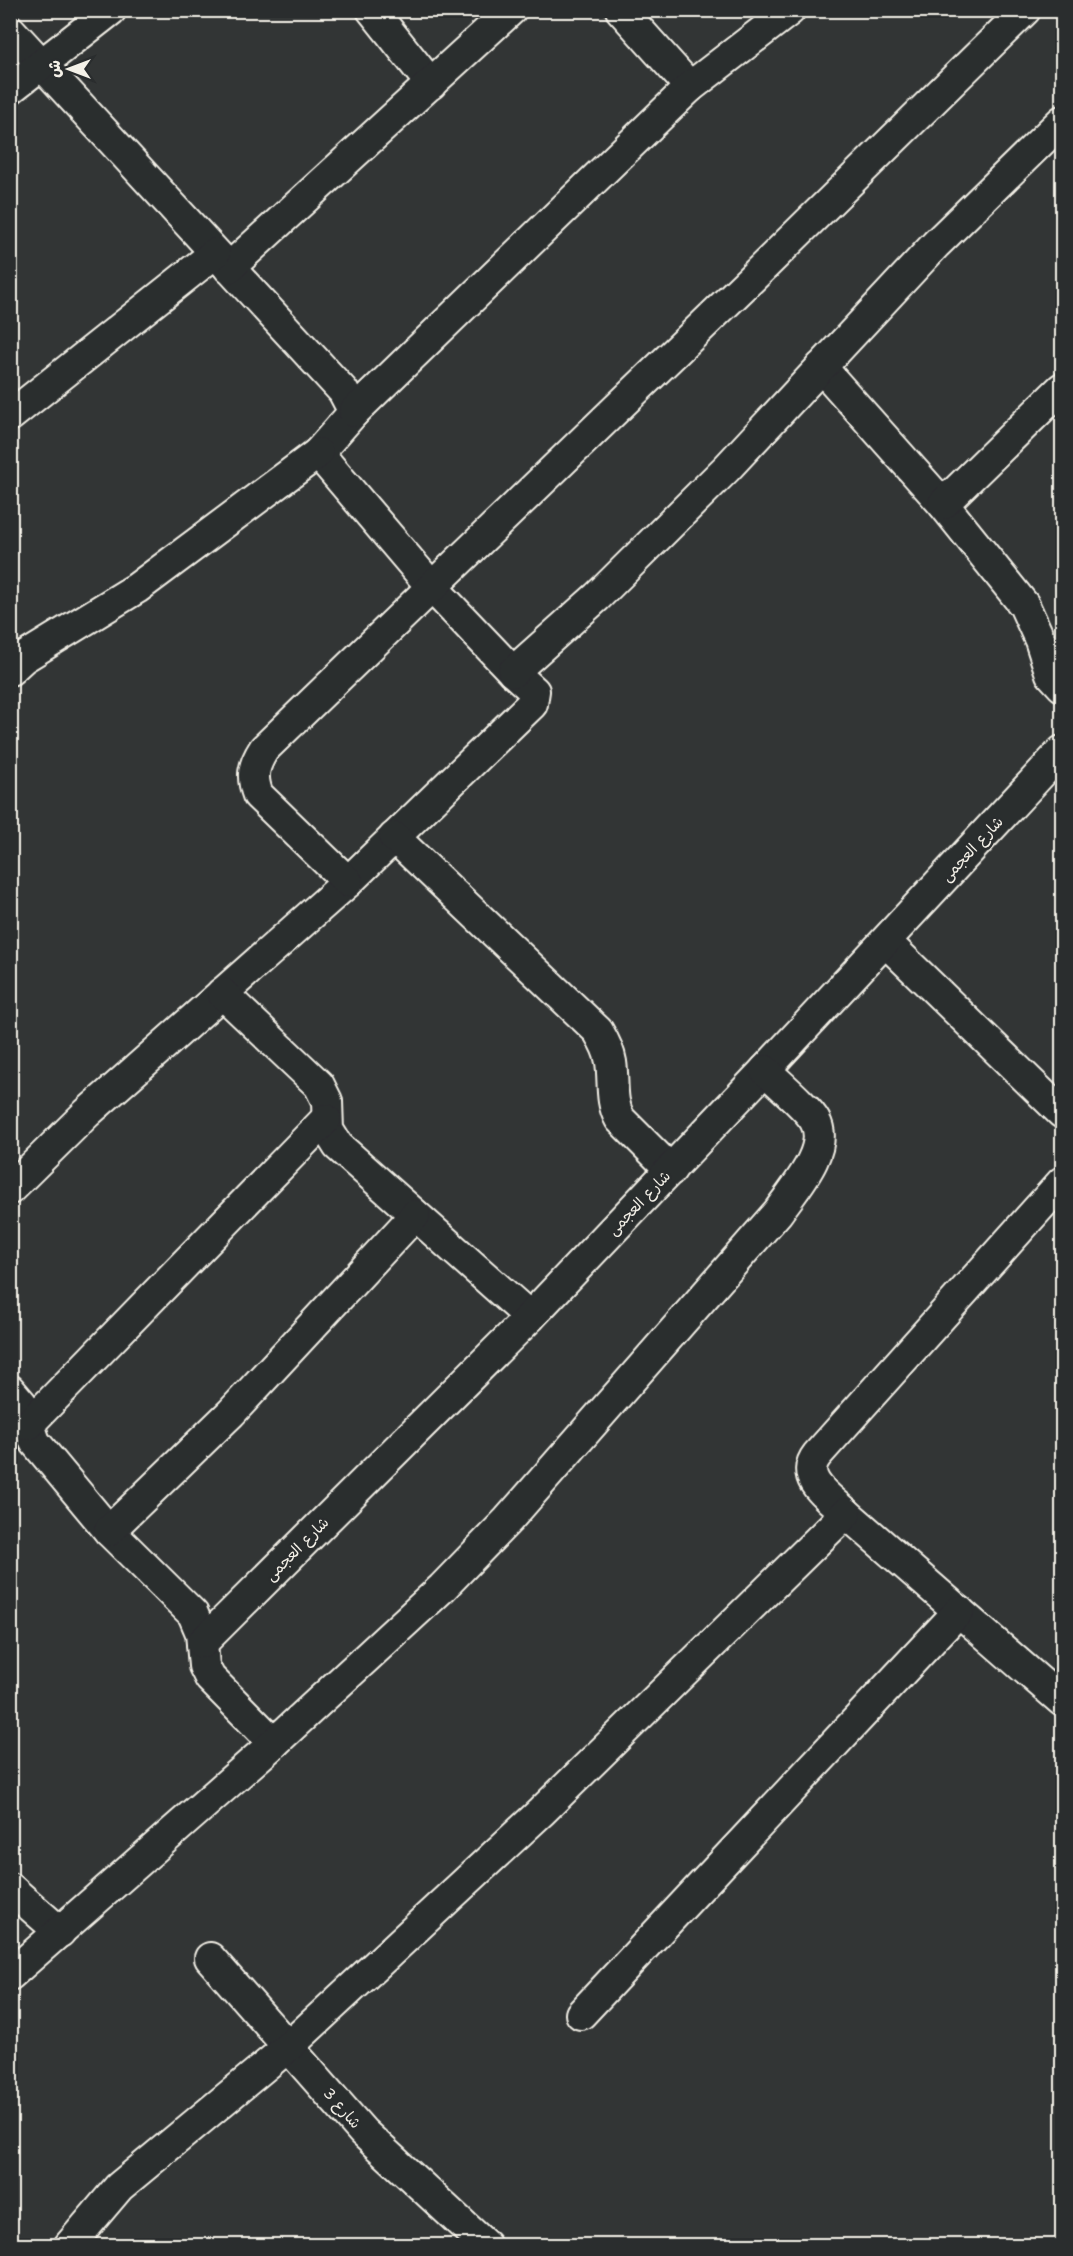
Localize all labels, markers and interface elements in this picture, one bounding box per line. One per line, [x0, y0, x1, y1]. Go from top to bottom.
north arrow [39, 39, 99, 99]
text: ش [44, 60, 65, 78]
street label: شارع العجمى [937, 812, 1007, 886]
street label: شارع العجمى [603, 1166, 675, 1240]
street label: شارع العجمى [261, 1513, 333, 1585]
street label: شارع 3 [319, 2083, 365, 2133]

